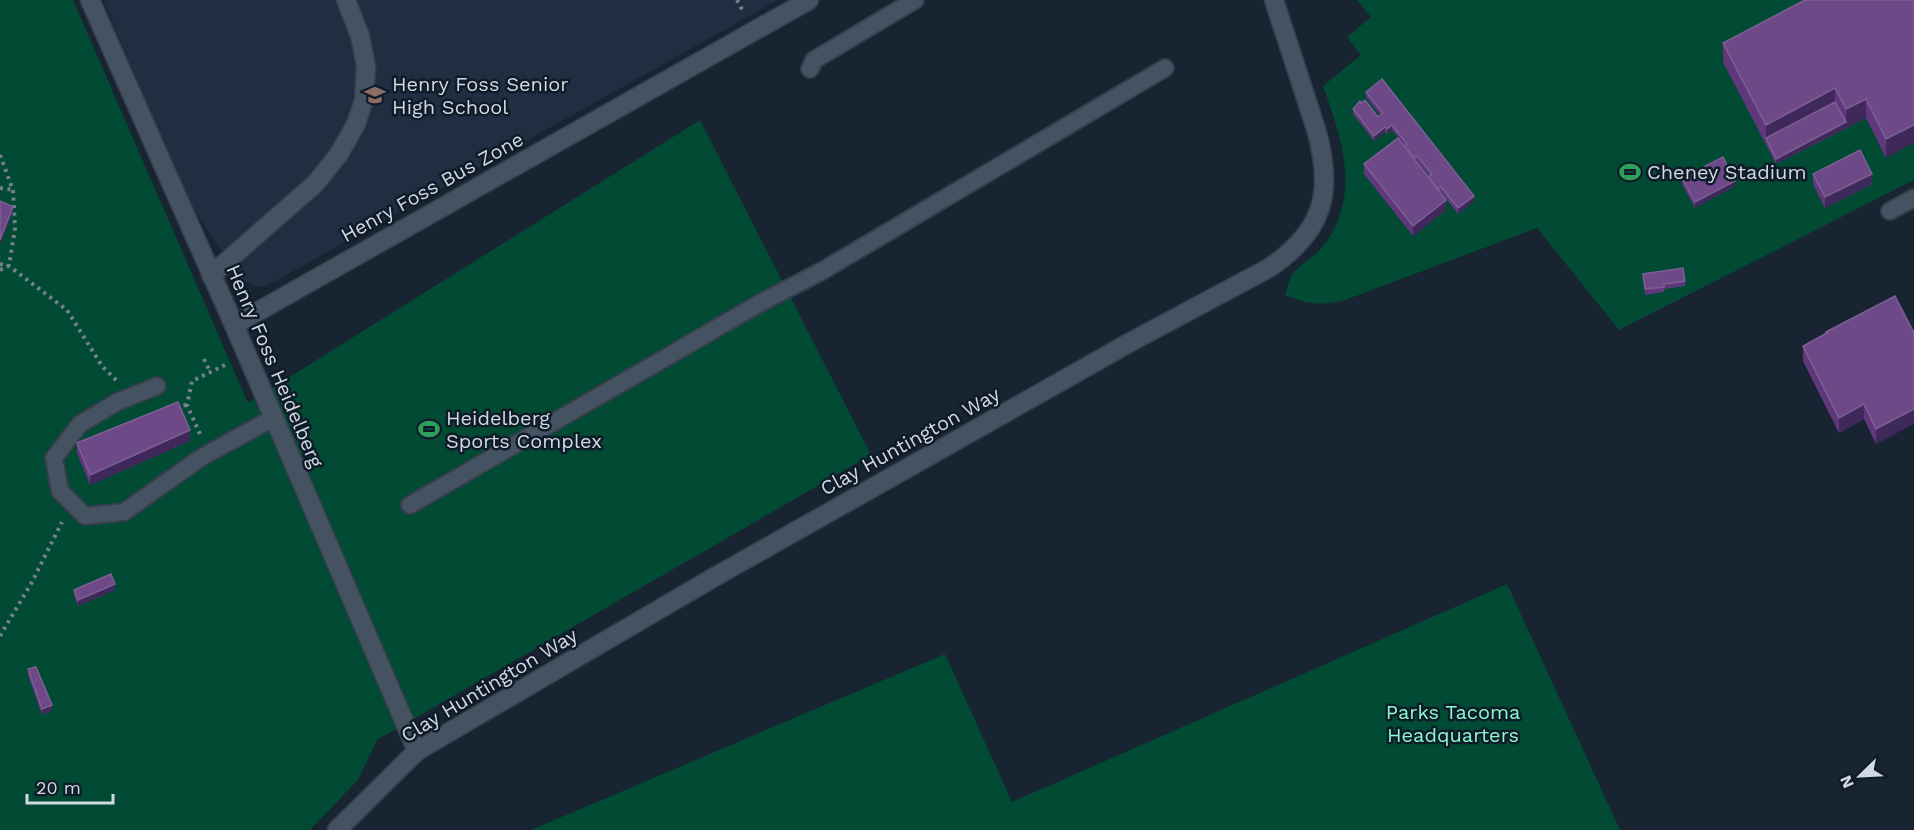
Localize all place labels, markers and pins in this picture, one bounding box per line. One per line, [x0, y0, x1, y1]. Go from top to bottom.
place label: Henry Foss Senior High School [392, 72, 568, 119]
school or university icon: Henry Foss Senior High School [363, 83, 387, 107]
sports icon: Cheney Stadium [1618, 160, 1642, 184]
place label: Cheney Stadium [1647, 160, 1807, 184]
place label: Heidelberg Sports Complex [446, 406, 602, 453]
sports icon: Heidelberg Sports Complex [417, 417, 441, 441]

